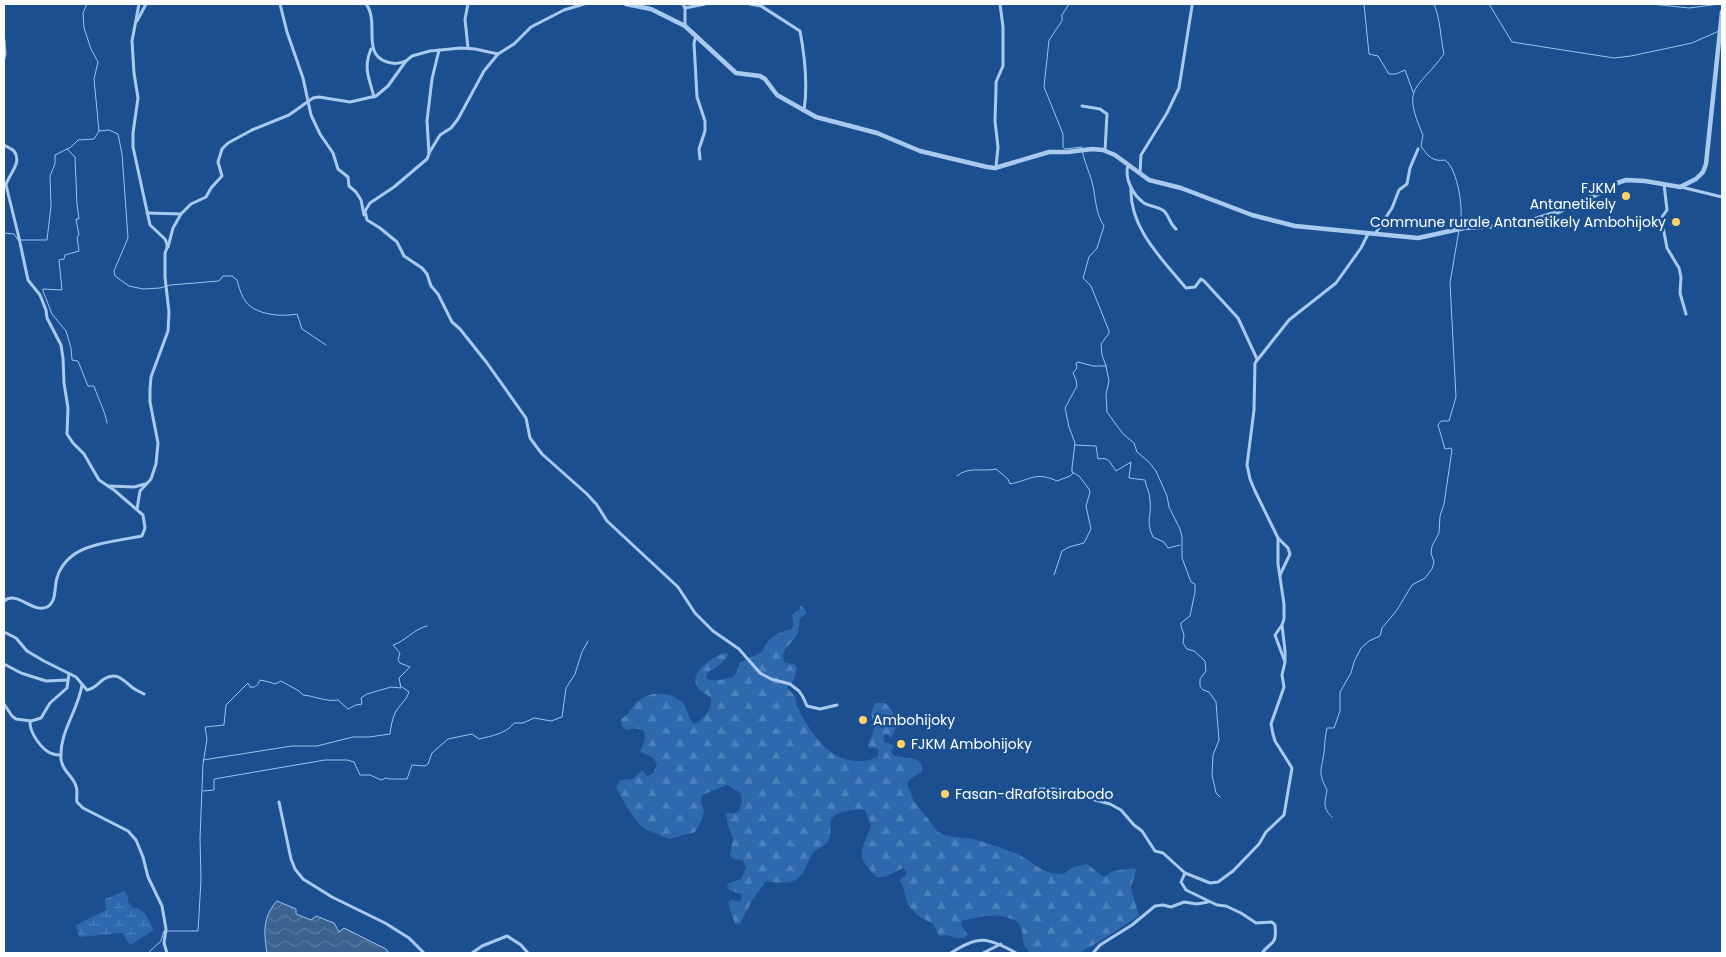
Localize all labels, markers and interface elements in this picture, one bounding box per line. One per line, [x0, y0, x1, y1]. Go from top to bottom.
place label: FJKM Antanetikely [1530, 178, 1616, 214]
marker: FJKM Antanetikely [1620, 190, 1632, 202]
place label: Commune rurale Antanetikely Ambohijoky [1370, 212, 1666, 232]
marker: Commune rurale Antanetikely Ambohijoky [1670, 216, 1682, 228]
place label: Ambohijoky [873, 710, 955, 730]
marker: Ambohijoky [857, 714, 869, 726]
place label: FJKM Ambohijoky [911, 734, 1032, 754]
marker: FJKM Ambohijoky [895, 738, 907, 750]
place label: Fasan-dRafotsirabodo [955, 784, 1113, 804]
marker: Fasan-dRafotsirabodo [939, 788, 951, 800]

